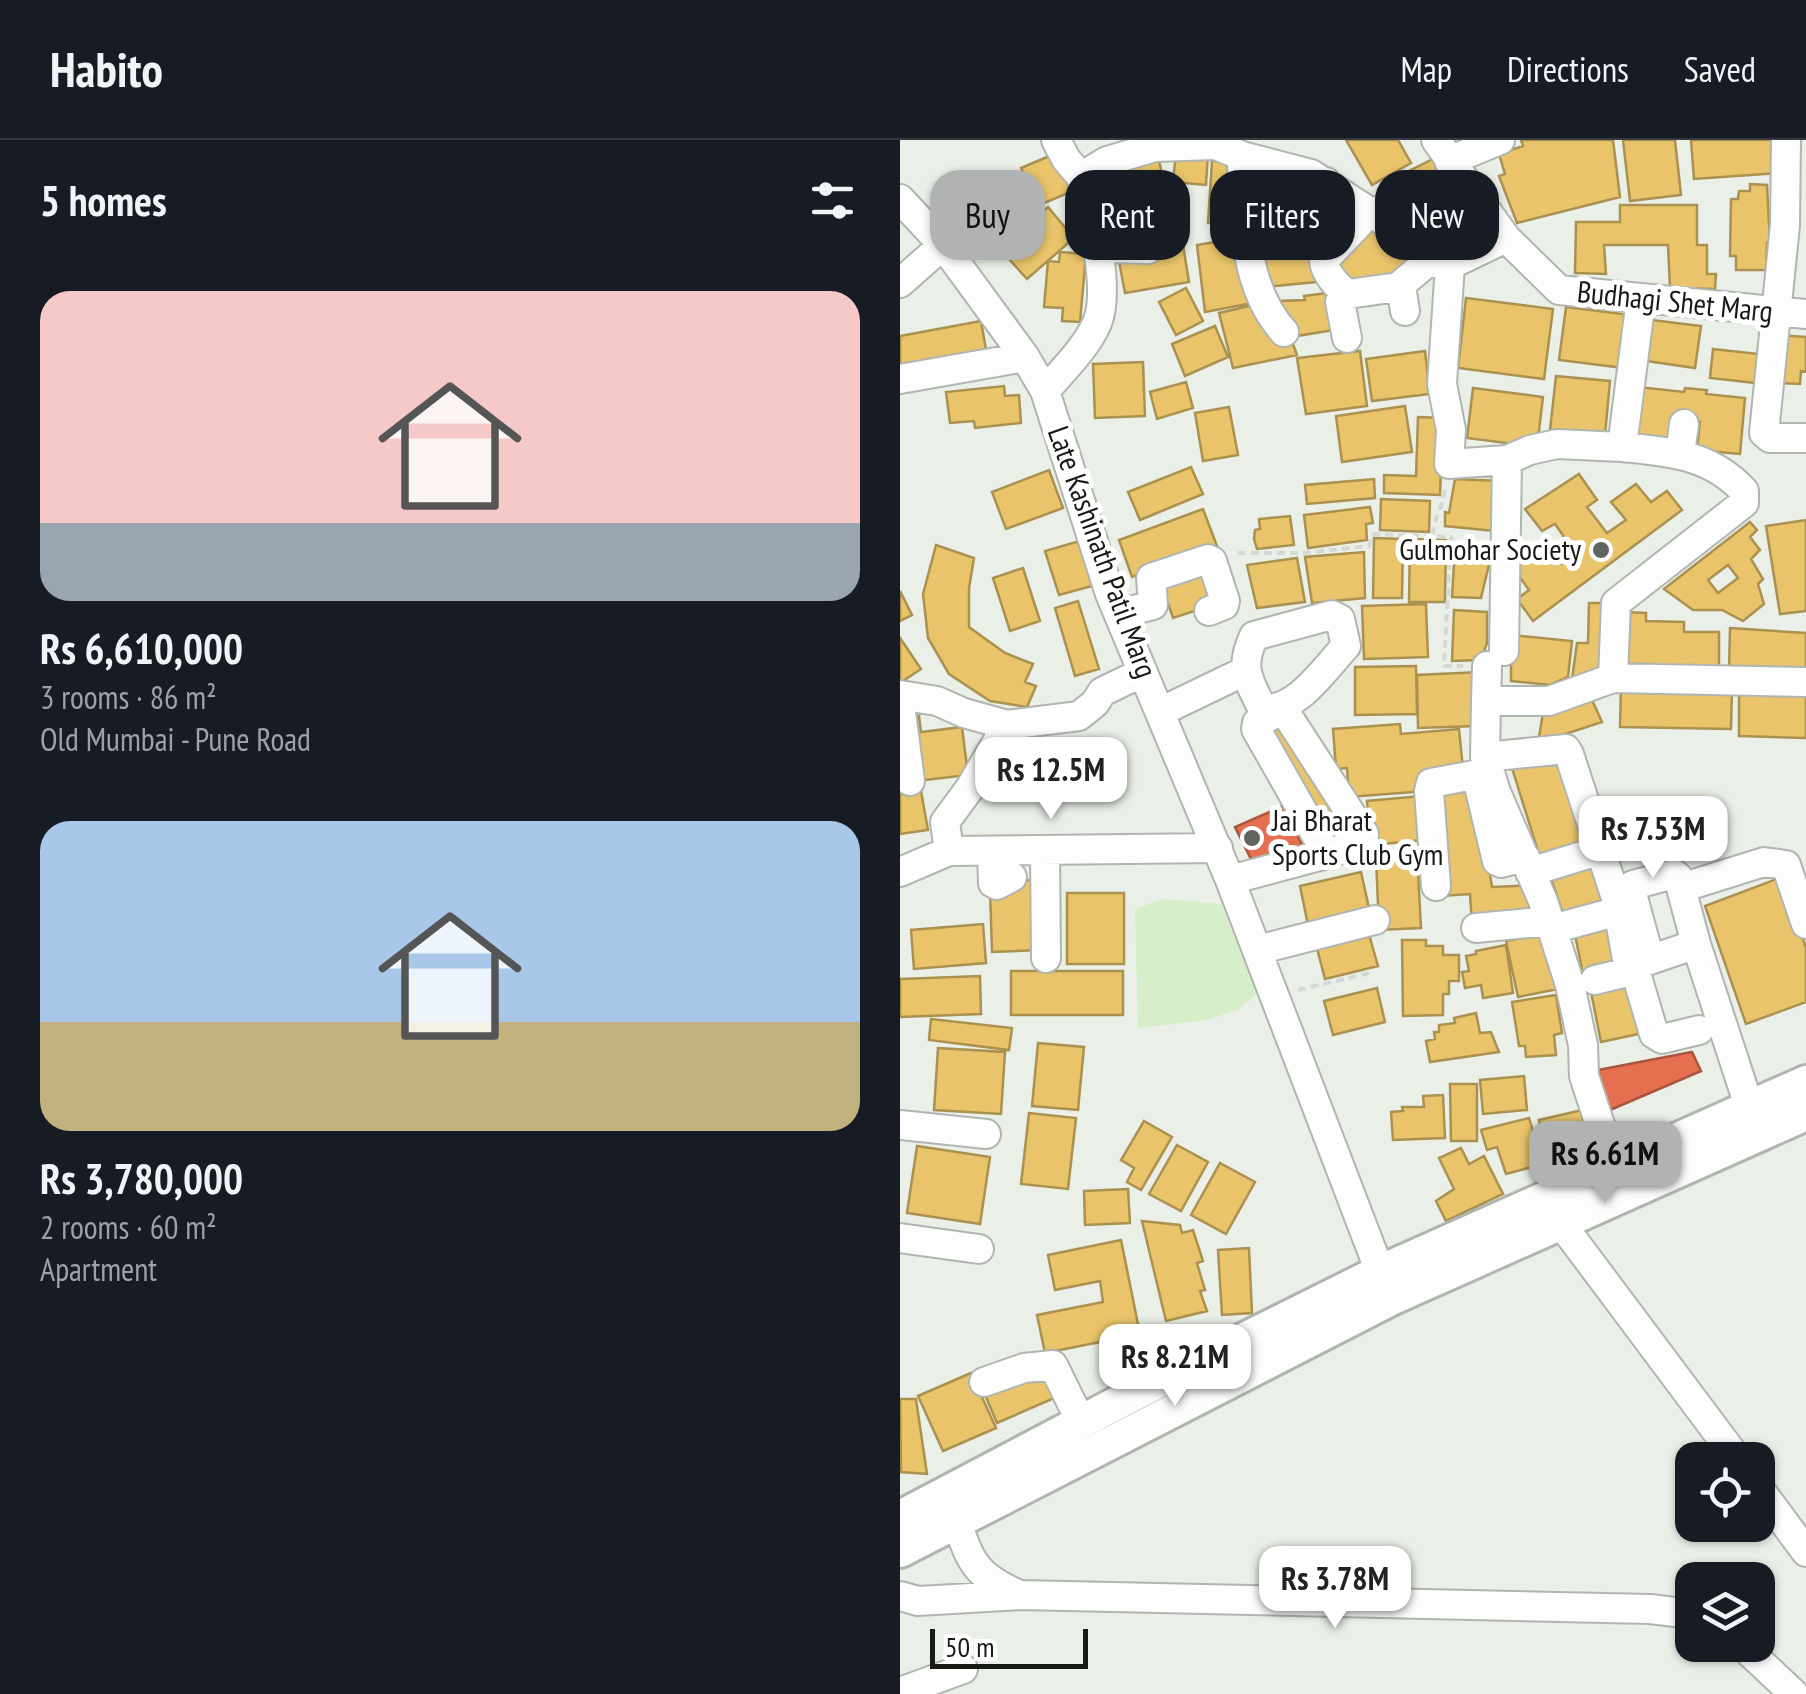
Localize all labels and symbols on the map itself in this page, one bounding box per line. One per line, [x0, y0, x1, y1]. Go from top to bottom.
street label: Budhagi Shet Marg [1575, 271, 1775, 330]
street label: Late Kashinath Patil Marg [1040, 420, 1167, 683]
place label: Gulmohar Society [1399, 529, 1582, 568]
marker: Gulmohar Society [1590, 539, 1612, 561]
pin: Rs 12.5M [948, 737, 1154, 822]
pin: Rs 7.53M [1550, 796, 1756, 881]
place label: Jai Bharat Sports Club Gym [1271, 800, 1443, 873]
marker: Jai Bharat Sports Club Gym [1241, 827, 1263, 849]
pin: Rs 6.61M [1502, 1121, 1708, 1206]
pin: Rs 8.21M [1072, 1324, 1278, 1409]
pin: Rs 3.78M [1232, 1546, 1438, 1631]
scale bar [930, 1624, 1088, 1668]

